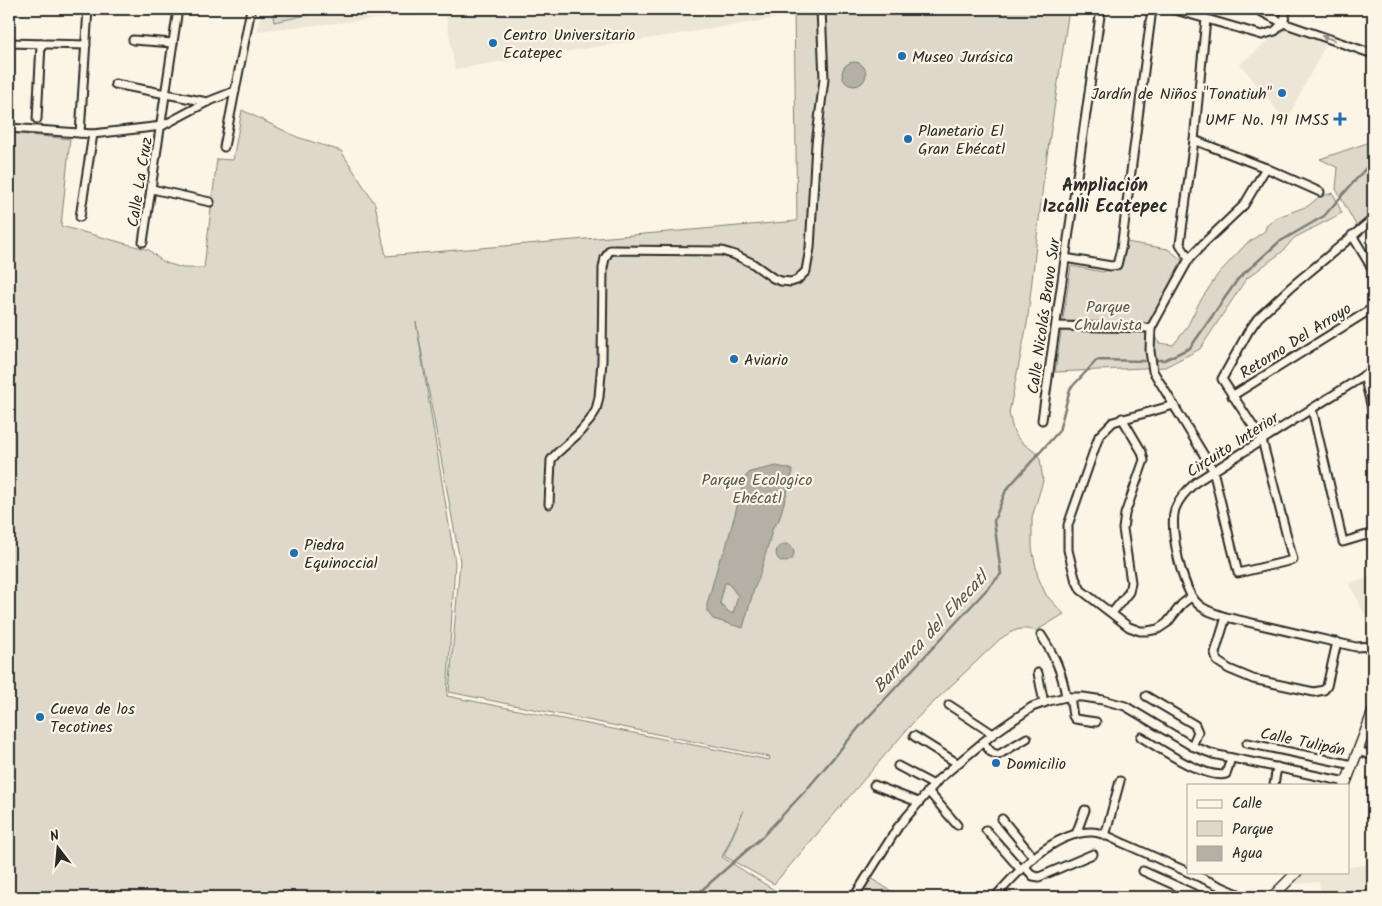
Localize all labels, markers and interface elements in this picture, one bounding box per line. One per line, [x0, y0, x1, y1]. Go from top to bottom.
place label: Centro Universitario Ecatepec [503, 23, 635, 66]
one-way arrow [1321, 34, 1336, 41]
marker: Centro Universitario Ecatepec [487, 37, 499, 49]
place label: Museo Jurásica [912, 45, 1013, 70]
marker: Museo Jurásica [896, 50, 908, 62]
place label: Jardín de Niños "Tonatiuh" [1091, 82, 1273, 107]
marker: Jardín de Niños "Tonatiuh" [1276, 87, 1288, 99]
place label: UMF No. 191 IMSS [1205, 108, 1329, 133]
marker: UMF No. 191 IMSS [1333, 112, 1347, 126]
place label: Planetario El Gran Ehécatl [918, 119, 1005, 162]
marker: Planetario El Gran Ehécatl [902, 133, 914, 145]
street label: Calle La Cruz [121, 135, 160, 229]
district label: Ampliación Izcalli Ecatepec [1042, 172, 1168, 222]
street label: Calle Nicolás Bravo Sur [1021, 235, 1068, 396]
park label: Parque Chulavista [1074, 295, 1142, 338]
street label: Retorno Del Arroyo [1235, 297, 1357, 386]
place label: Aviario [744, 348, 788, 373]
marker: Aviario [728, 353, 740, 365]
street label: Circuito Interior [1182, 405, 1285, 485]
park label: Parque Ecologico Ehécatl [701, 468, 813, 511]
place label: Piedra Equinoccial [304, 533, 378, 576]
marker: Piedra Equinoccial [288, 547, 300, 559]
water label: Barranca del Ehecatl [866, 563, 998, 701]
place label: Cueva de los Tecotines [50, 697, 135, 740]
marker: Cueva de los Tecotines [34, 711, 46, 723]
street label: Calle Tulipán [1258, 721, 1347, 764]
place label: Domicilio [1006, 752, 1066, 777]
marker: Domicilio [990, 757, 1002, 769]
legend [1187, 784, 1350, 874]
text: Calle [1232, 792, 1262, 816]
text: Parque [1232, 818, 1273, 842]
north arrow [32, 824, 82, 874]
text: N [47, 825, 62, 848]
text: Agua [1232, 842, 1263, 866]

